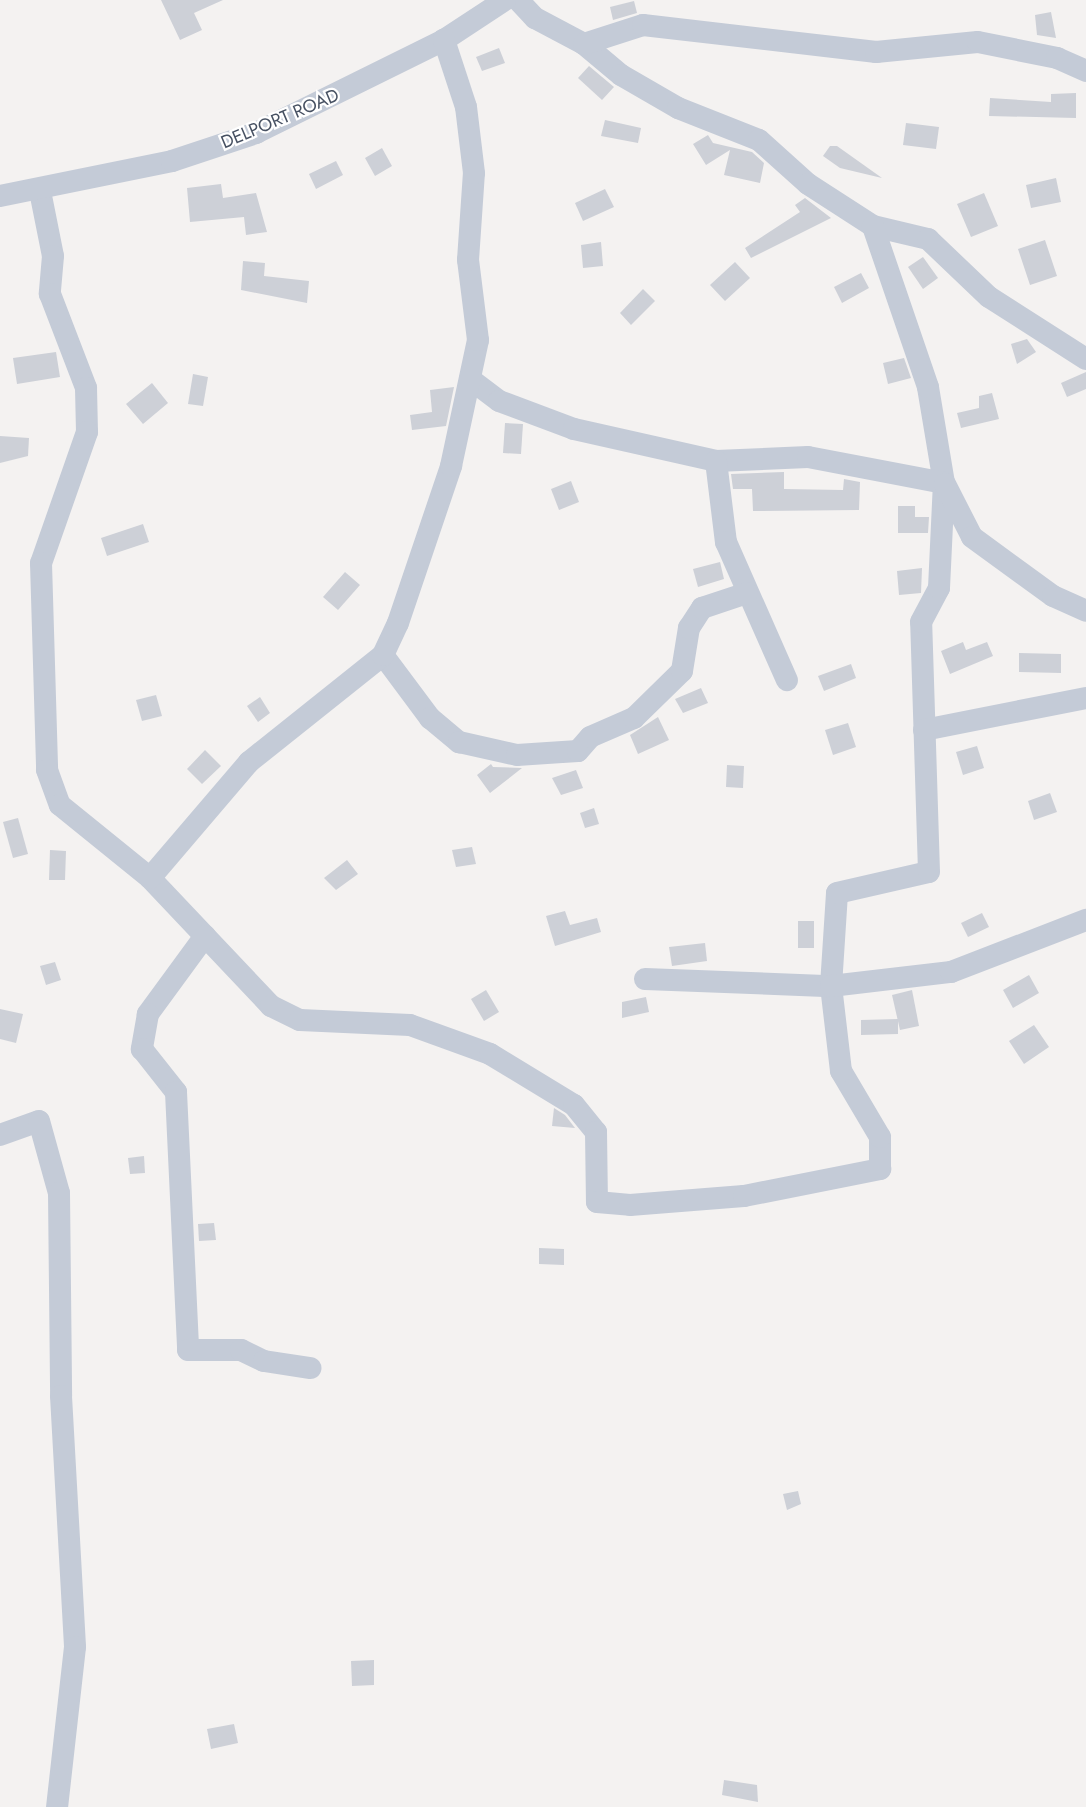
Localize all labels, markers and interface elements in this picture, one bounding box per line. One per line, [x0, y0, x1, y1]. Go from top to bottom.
street label: DELPORT ROAD [218, 84, 342, 154]

